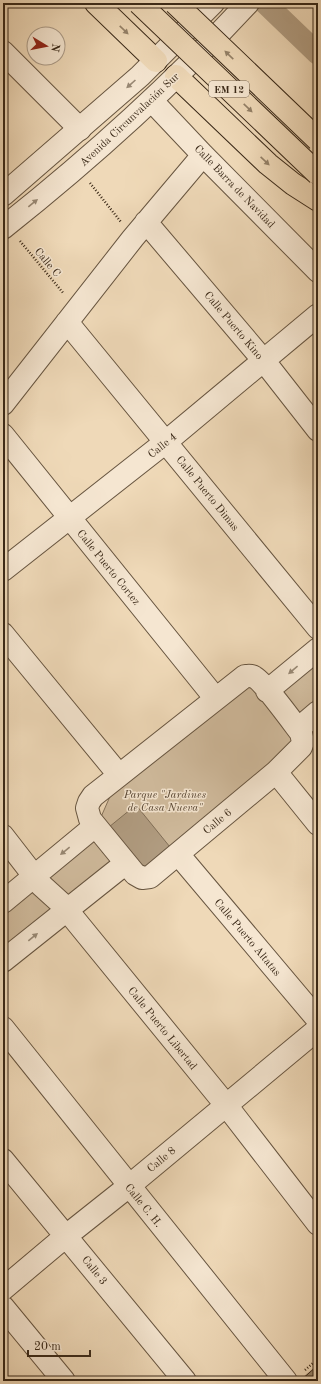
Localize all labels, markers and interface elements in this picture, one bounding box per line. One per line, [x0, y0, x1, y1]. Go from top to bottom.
one-way arrow [119, 25, 129, 35]
north arrow [26, 26, 66, 66]
text: N [48, 42, 61, 53]
one-way arrow [224, 50, 234, 60]
street label: Avenida Circunvalación Sur [78, 71, 182, 169]
one-way arrow [125, 80, 136, 89]
road number: EM 12 [209, 81, 249, 97]
one-way arrow [243, 103, 253, 113]
street label: Calle Barra de Navidad [192, 143, 276, 231]
one-way arrow [260, 156, 269, 165]
one-way arrow [28, 199, 39, 208]
street label: Calle C [32, 246, 62, 280]
street label: Calle Puerto Kino [201, 290, 264, 362]
street label: Calle 4 [147, 431, 179, 461]
street label: Calle Puerto Dimas [173, 454, 240, 534]
street label: Calle Puerto Cortez [74, 528, 142, 608]
one-way arrow [287, 665, 298, 674]
park label: Parque "Jardines de Casa Nueva" [123, 790, 207, 814]
street label: Calle 6 [202, 807, 234, 837]
one-way arrow [60, 847, 71, 855]
street label: Calle Puerto Altatas [211, 897, 282, 979]
one-way arrow [28, 932, 39, 941]
street label: Calle Puerto Libertad [125, 986, 199, 1073]
street label: Calle 8 [146, 1145, 178, 1175]
street label: Calle C. H. [122, 1182, 164, 1230]
street label: Calle 3 [79, 1255, 109, 1287]
scale bar [28, 1332, 90, 1358]
text: 20 m [34, 1341, 61, 1353]

